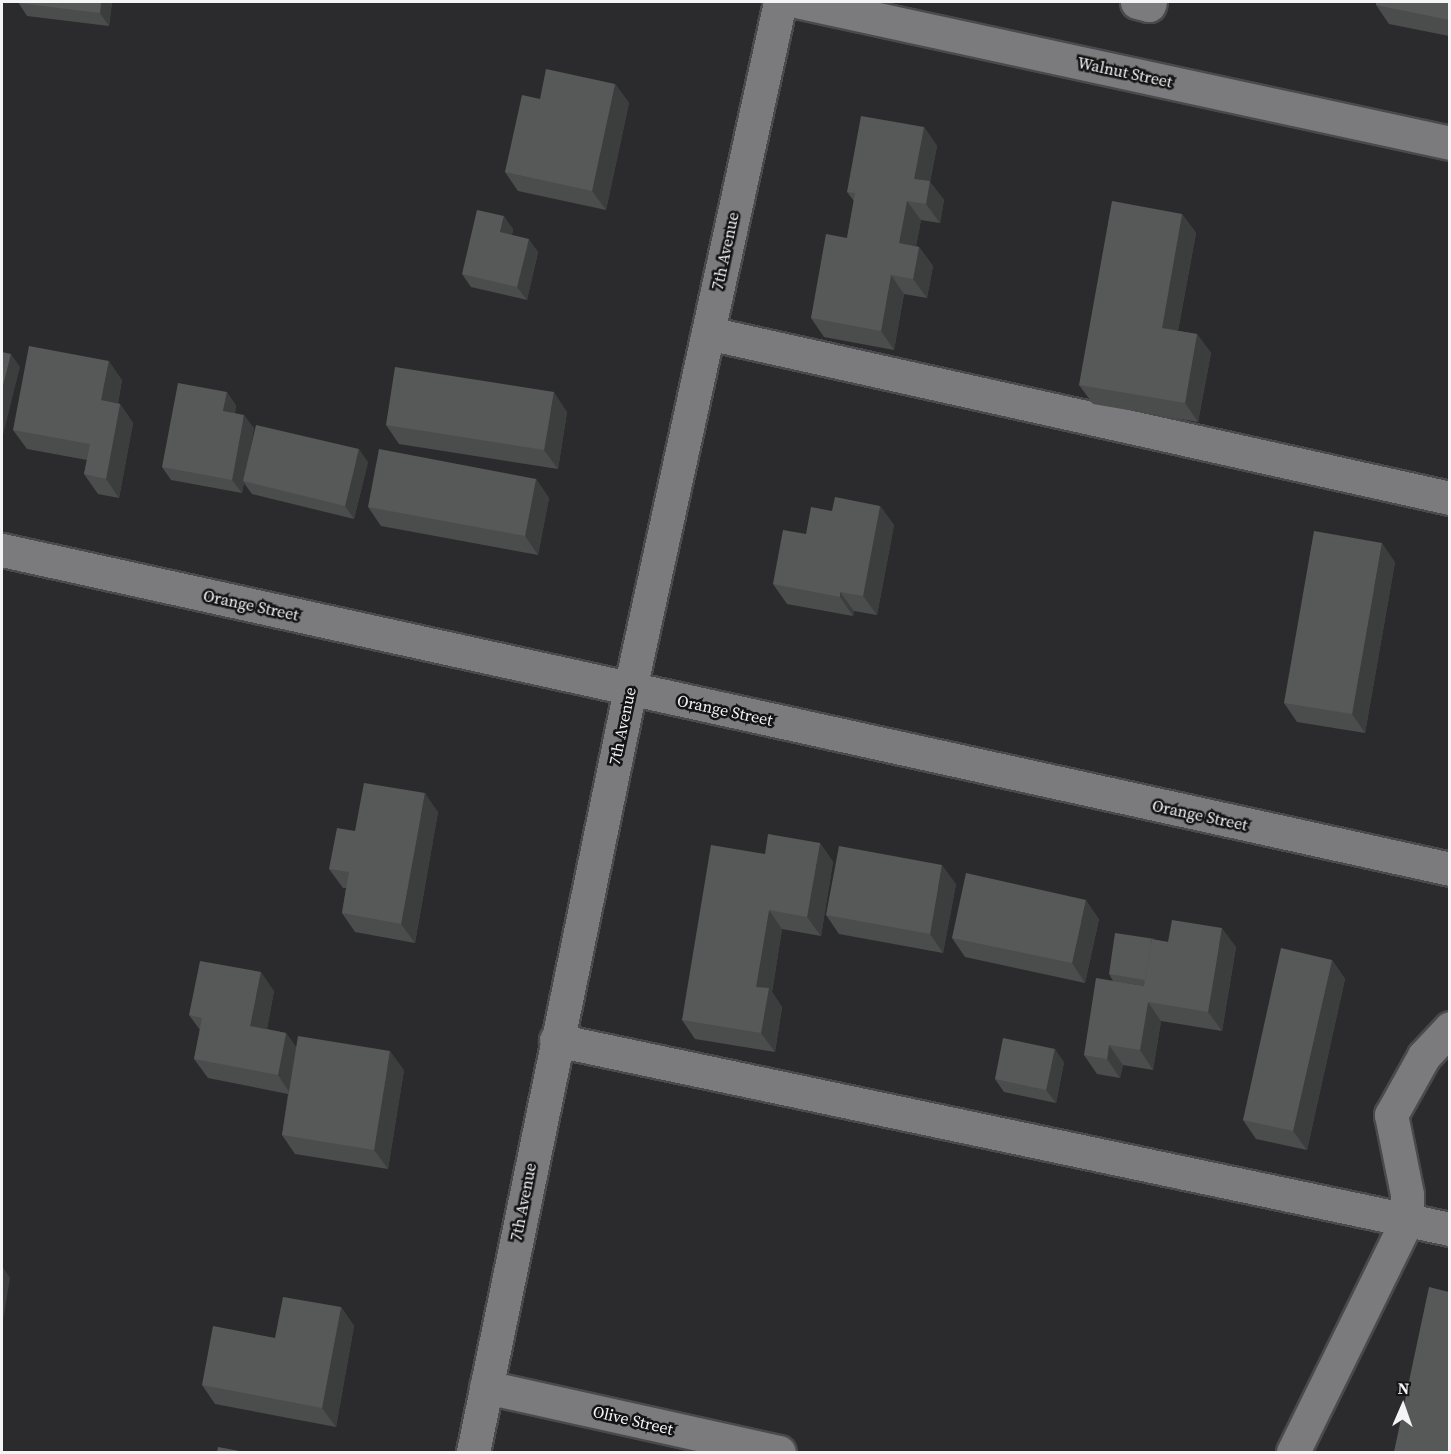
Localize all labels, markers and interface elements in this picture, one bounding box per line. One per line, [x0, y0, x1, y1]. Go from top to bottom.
street label: Walnut Street [1076, 53, 1174, 91]
street label: 7th Avenue [707, 210, 743, 292]
street label: Orange Street [202, 586, 300, 624]
street label: 7th Avenue [604, 685, 640, 767]
street label: Orange Street [676, 691, 774, 729]
street label: Orange Street [1151, 796, 1249, 834]
street label: 7th Avenue [506, 1161, 540, 1243]
north arrow [1373, 1376, 1433, 1436]
text: N [1397, 1377, 1410, 1399]
street label: Olive Street [591, 1401, 675, 1439]

